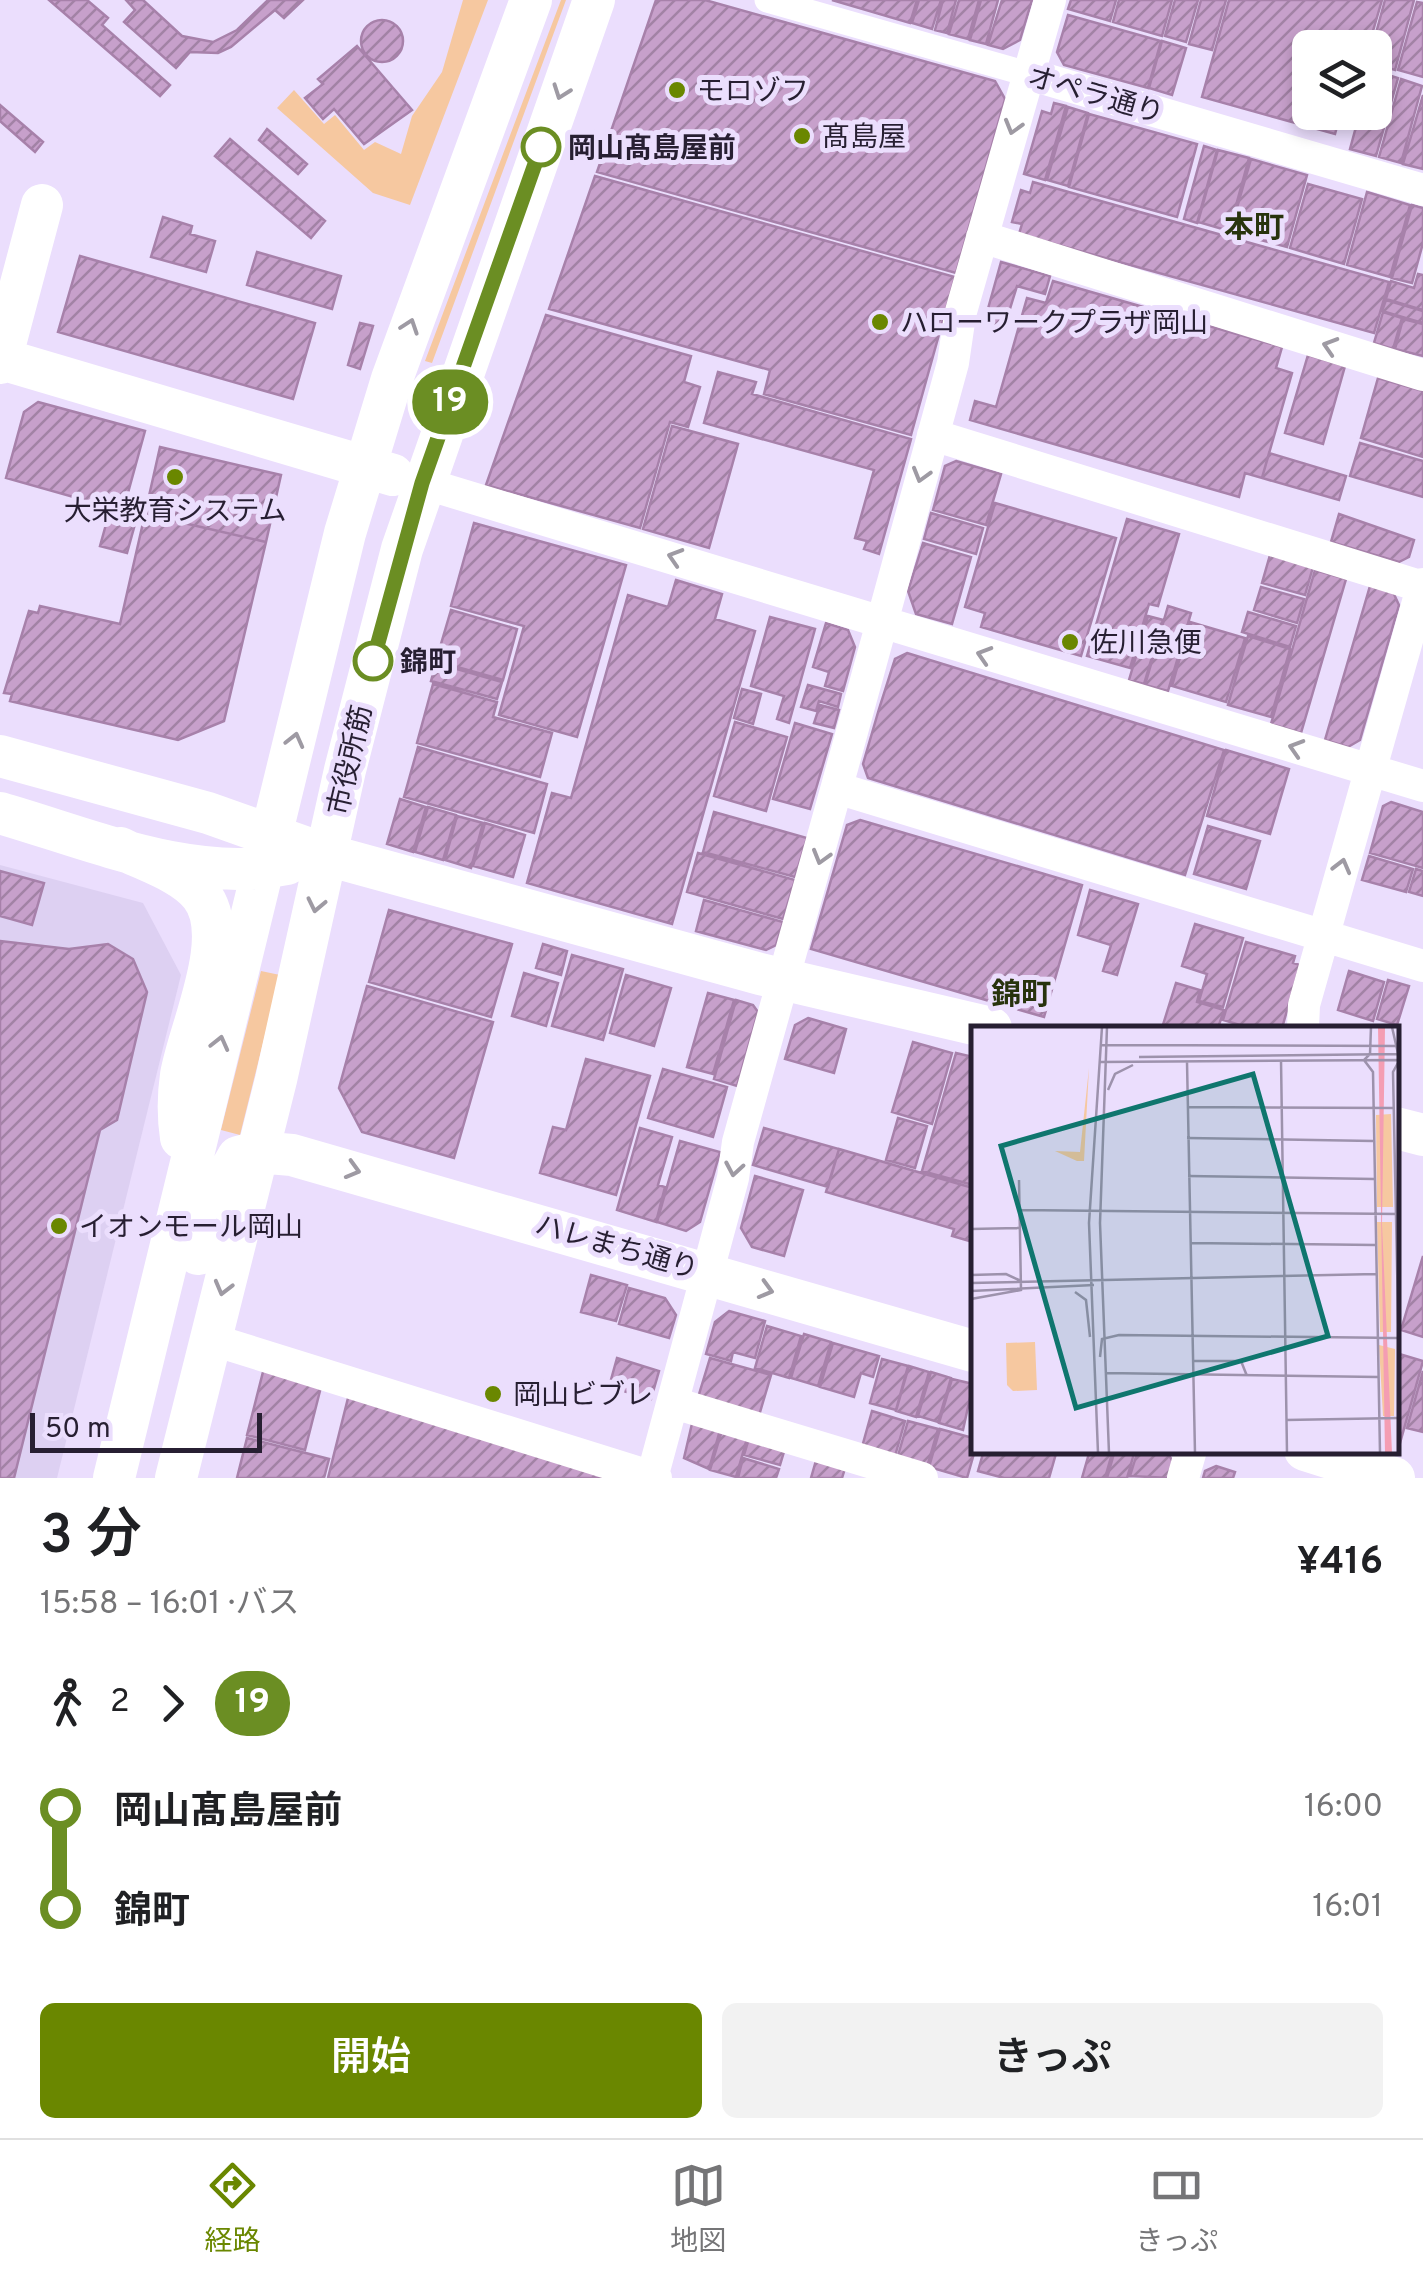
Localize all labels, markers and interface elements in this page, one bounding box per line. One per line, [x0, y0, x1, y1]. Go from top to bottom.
map controls [1292, 30, 1392, 130]
button: layers [1292, 30, 1392, 130]
street label: オペラ通り [1023, 60, 1167, 133]
place label: モロゾフ [697, 75, 809, 111]
marker: モロゾフ [666, 79, 688, 101]
one-way arrow [552, 82, 573, 99]
one-way arrow [1004, 118, 1025, 135]
place label: 髙島屋 [822, 121, 906, 157]
marker: 髙島屋 [791, 125, 813, 147]
marker: 岡山髙島屋前 [522, 128, 560, 166]
place label: 岡山髙島屋前 [568, 132, 736, 168]
district label: 本町 [1224, 211, 1284, 248]
place label: ハローワークプラザ岡山 [900, 307, 1208, 343]
marker: ハローワークプラザ岡山 [869, 311, 891, 333]
one-way arrow [398, 318, 419, 336]
one-way arrow [1322, 337, 1339, 358]
line badge: 19 [405, 370, 495, 434]
text: 19 [432, 380, 468, 424]
marker: 大栄教育システム [164, 466, 186, 488]
one-way arrow [912, 466, 933, 483]
place label: 大栄教育システム [63, 495, 287, 531]
one-way arrow [667, 548, 684, 569]
place label: 佐川急便 [1090, 627, 1202, 663]
marker: 佐川急便 [1059, 631, 1081, 653]
marker: 錦町 [354, 642, 392, 680]
place label: 錦町 [400, 646, 456, 682]
one-way arrow [977, 646, 994, 667]
street label: 市役所筋 [322, 702, 382, 819]
one-way arrow [283, 732, 304, 749]
one-way arrow [1288, 739, 1305, 760]
one-way arrow [811, 847, 832, 865]
one-way arrow [1331, 858, 1352, 875]
one-way arrow [307, 896, 328, 913]
district label: 錦町 [991, 978, 1051, 1015]
inset map [971, 1026, 1398, 1453]
one-way arrow [209, 1035, 230, 1052]
one-way arrow [344, 1158, 361, 1179]
one-way arrow [724, 1161, 745, 1177]
street label: ハレまち通り [530, 1208, 702, 1289]
place label: イオンモール岡山 [79, 1211, 303, 1247]
marker: イオンモール岡山 [48, 1215, 70, 1237]
one-way arrow [757, 1278, 774, 1299]
one-way arrow [214, 1279, 235, 1297]
place label: 岡山ビブレ [513, 1379, 653, 1415]
marker: 岡山ビブレ [482, 1383, 504, 1405]
scale bar [30, 1408, 262, 1452]
text: 50 m [45, 1412, 111, 1448]
text: 3 分 [40, 1503, 142, 1573]
text: ¥416 [1297, 1539, 1383, 1588]
text: 15:58 – 16:01 · バス [40, 1585, 300, 1625]
icon: walk [40, 1676, 95, 1731]
icon: forward [145, 1676, 200, 1731]
text: 19 [235, 1681, 270, 1725]
text: 2 [110, 1683, 130, 1723]
text: 16:00 [1304, 1788, 1383, 1828]
text: 岡山髙島屋前 [114, 1789, 342, 1838]
text: 16:01 [1312, 1888, 1383, 1928]
text: 錦町 [114, 1889, 190, 1938]
button: 開始 [40, 2003, 702, 2118]
button: きっぷ [722, 2003, 1383, 2118]
tab: 経路 [205, 2158, 261, 2261]
tab: 地図 [670, 2158, 726, 2261]
tab: きっぷ [1135, 2158, 1218, 2261]

